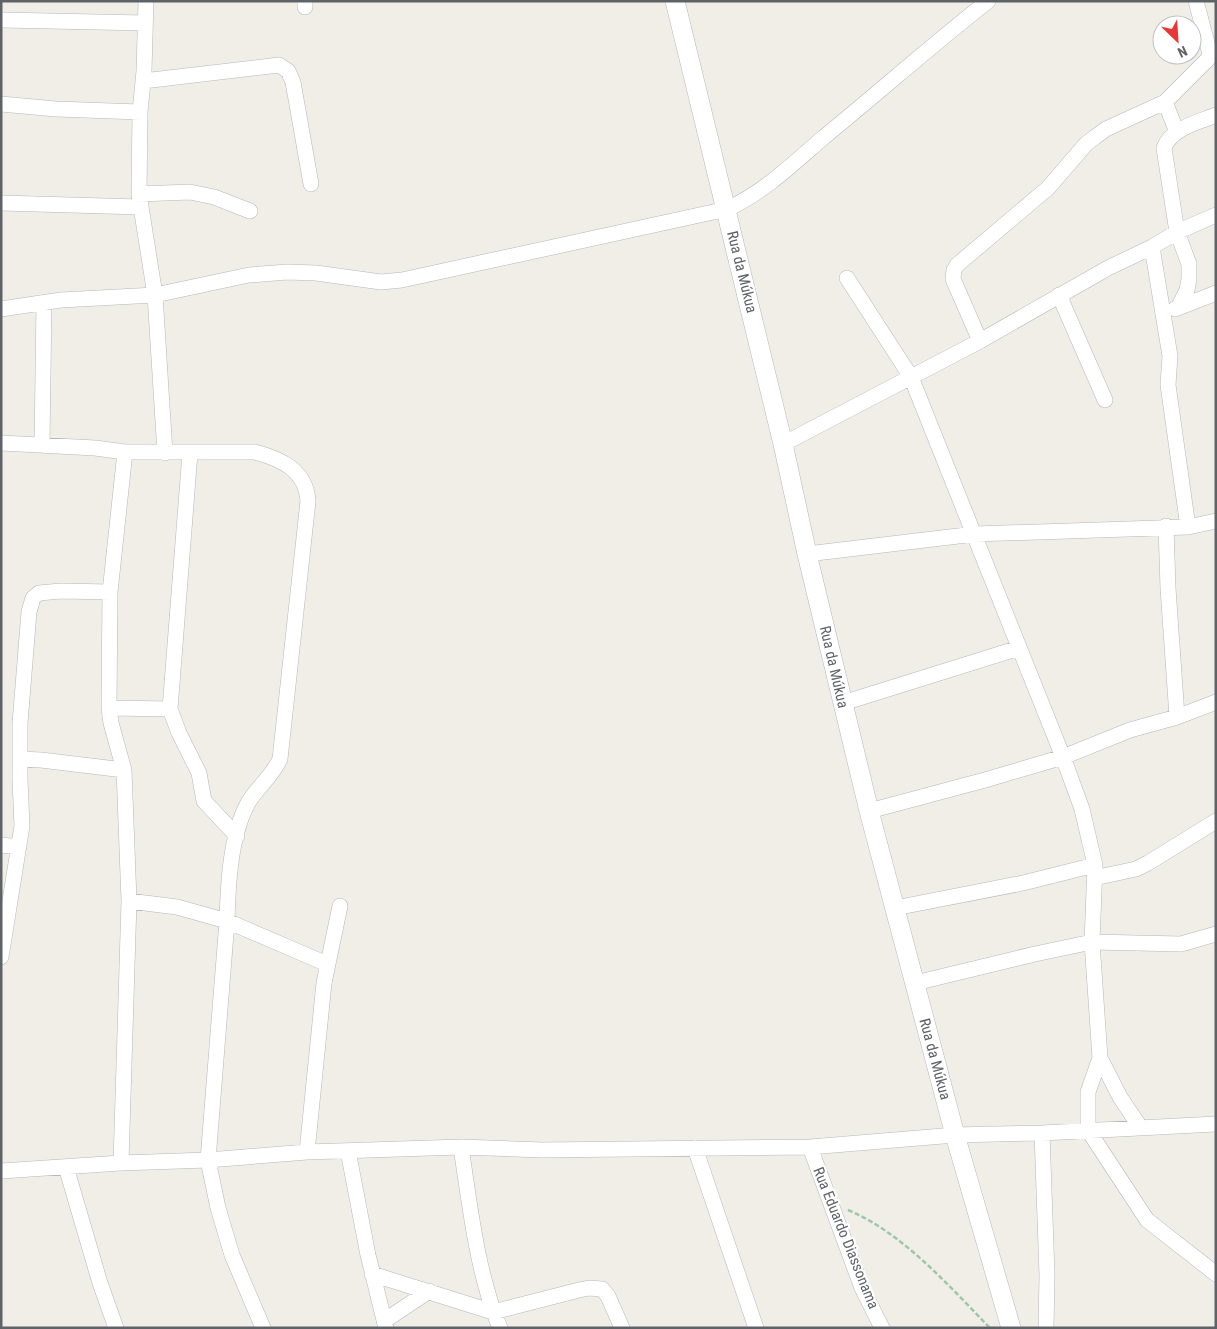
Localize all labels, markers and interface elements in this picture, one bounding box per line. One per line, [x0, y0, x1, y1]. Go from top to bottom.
north arrow [1152, 15, 1202, 65]
text: N [1175, 43, 1190, 61]
street label: Rua da Múkua [723, 229, 761, 315]
street label: Rua da Múkua [816, 624, 852, 710]
street label: Rua da Múkua [915, 1016, 955, 1102]
street label: Rua Eduardo Diassonama [809, 1165, 883, 1311]

